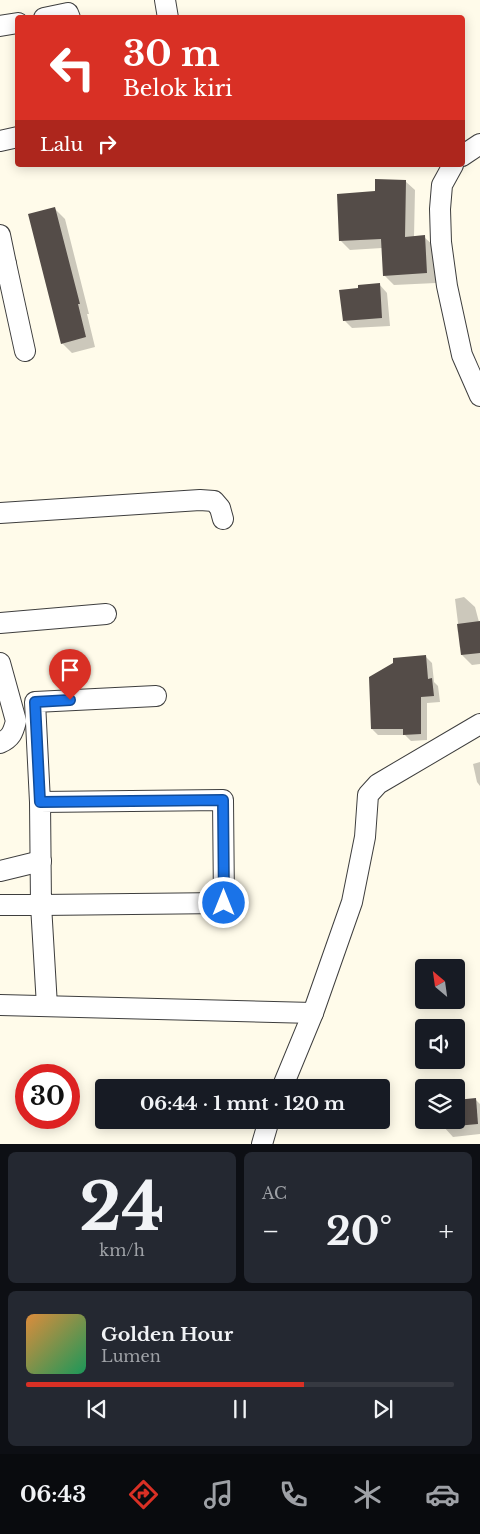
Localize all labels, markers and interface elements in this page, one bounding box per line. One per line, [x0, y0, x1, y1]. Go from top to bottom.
text: 30 m [123, 32, 220, 75]
icon: left [40, 35, 105, 100]
text: Belok kiri [123, 75, 233, 102]
icon: right [93, 130, 121, 158]
text: Lalu [40, 133, 83, 156]
pin [49, 649, 91, 700]
icon: arrive [56, 656, 84, 684]
position arrow [197, 876, 249, 928]
north arrow [415, 959, 465, 1009]
map controls [415, 959, 465, 1129]
button: sound [415, 1019, 465, 1069]
speed limit sign: 30 [15, 1064, 80, 1129]
button: layers [415, 1079, 465, 1129]
text: 06:44 · 1 mnt · 120 m [140, 1092, 345, 1115]
text: 24 [79, 1167, 165, 1248]
text: AC [262, 1183, 287, 1203]
text: 20° [326, 1208, 392, 1255]
text: − [262, 1214, 280, 1249]
text: + [439, 1214, 454, 1249]
text: km/h [99, 1240, 145, 1260]
text: Golden Hour [101, 1323, 233, 1346]
text: Lumen [101, 1346, 161, 1366]
icon: previous [83, 1395, 111, 1423]
icon: pause [226, 1395, 254, 1423]
icon: next [369, 1395, 397, 1423]
icon: directions [126, 1477, 161, 1512]
icon: music [201, 1477, 236, 1512]
icon: phone [276, 1477, 311, 1512]
icon: climate [350, 1477, 385, 1512]
icon: car [425, 1477, 460, 1512]
text: 06:43 [20, 1481, 86, 1508]

